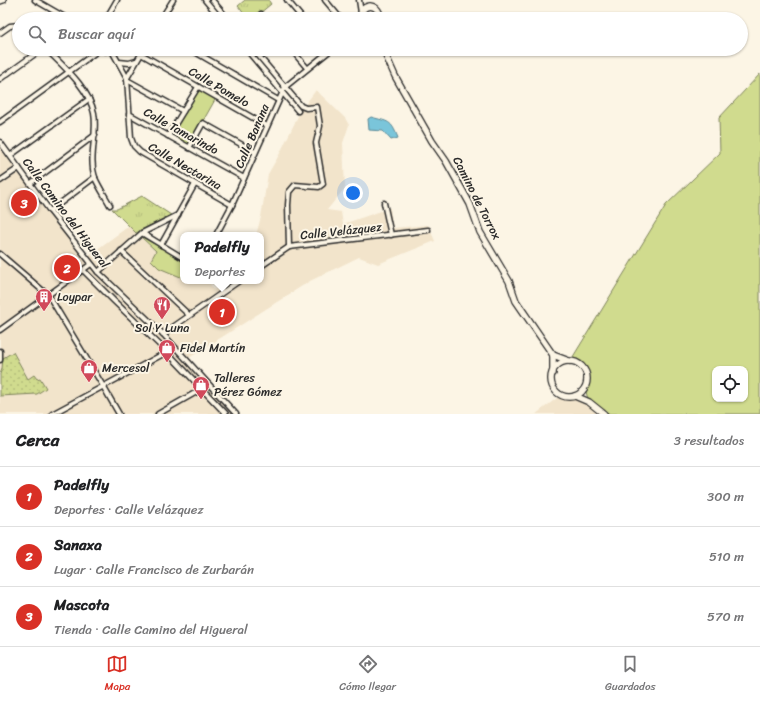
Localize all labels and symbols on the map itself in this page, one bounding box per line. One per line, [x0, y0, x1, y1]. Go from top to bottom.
street label: Calle Pomelo [184, 61, 254, 113]
street label: Calle Banana [229, 99, 276, 172]
street label: Calle Tamarindo [139, 101, 223, 161]
street label: Calle Nectarina [144, 136, 226, 196]
street label: Calle Camino del Higueral [17, 153, 116, 274]
street label: Camino de Torrox [447, 153, 508, 244]
your location [343, 183, 363, 203]
pin: 3 [11, 188, 37, 218]
street label: Calle Velázquez [299, 216, 383, 246]
pin: 2 [54, 253, 80, 283]
place label: Loypar [57, 286, 93, 308]
building icon: Loypar [34, 287, 54, 312]
restaurant icon: Sol Y Luna [152, 295, 172, 320]
pin: 1 [209, 297, 235, 327]
place label: Sol Y Luna [135, 317, 189, 339]
place label: Fidel Martín [180, 337, 246, 359]
shop icon: Fidel Martín [157, 338, 177, 363]
place label: Mercesol [102, 357, 150, 379]
shop icon: Mercesol [79, 358, 99, 383]
place label: Talleres Pérez Gómez [214, 367, 282, 403]
shop icon: Talleres Pérez Gómez [191, 375, 211, 400]

